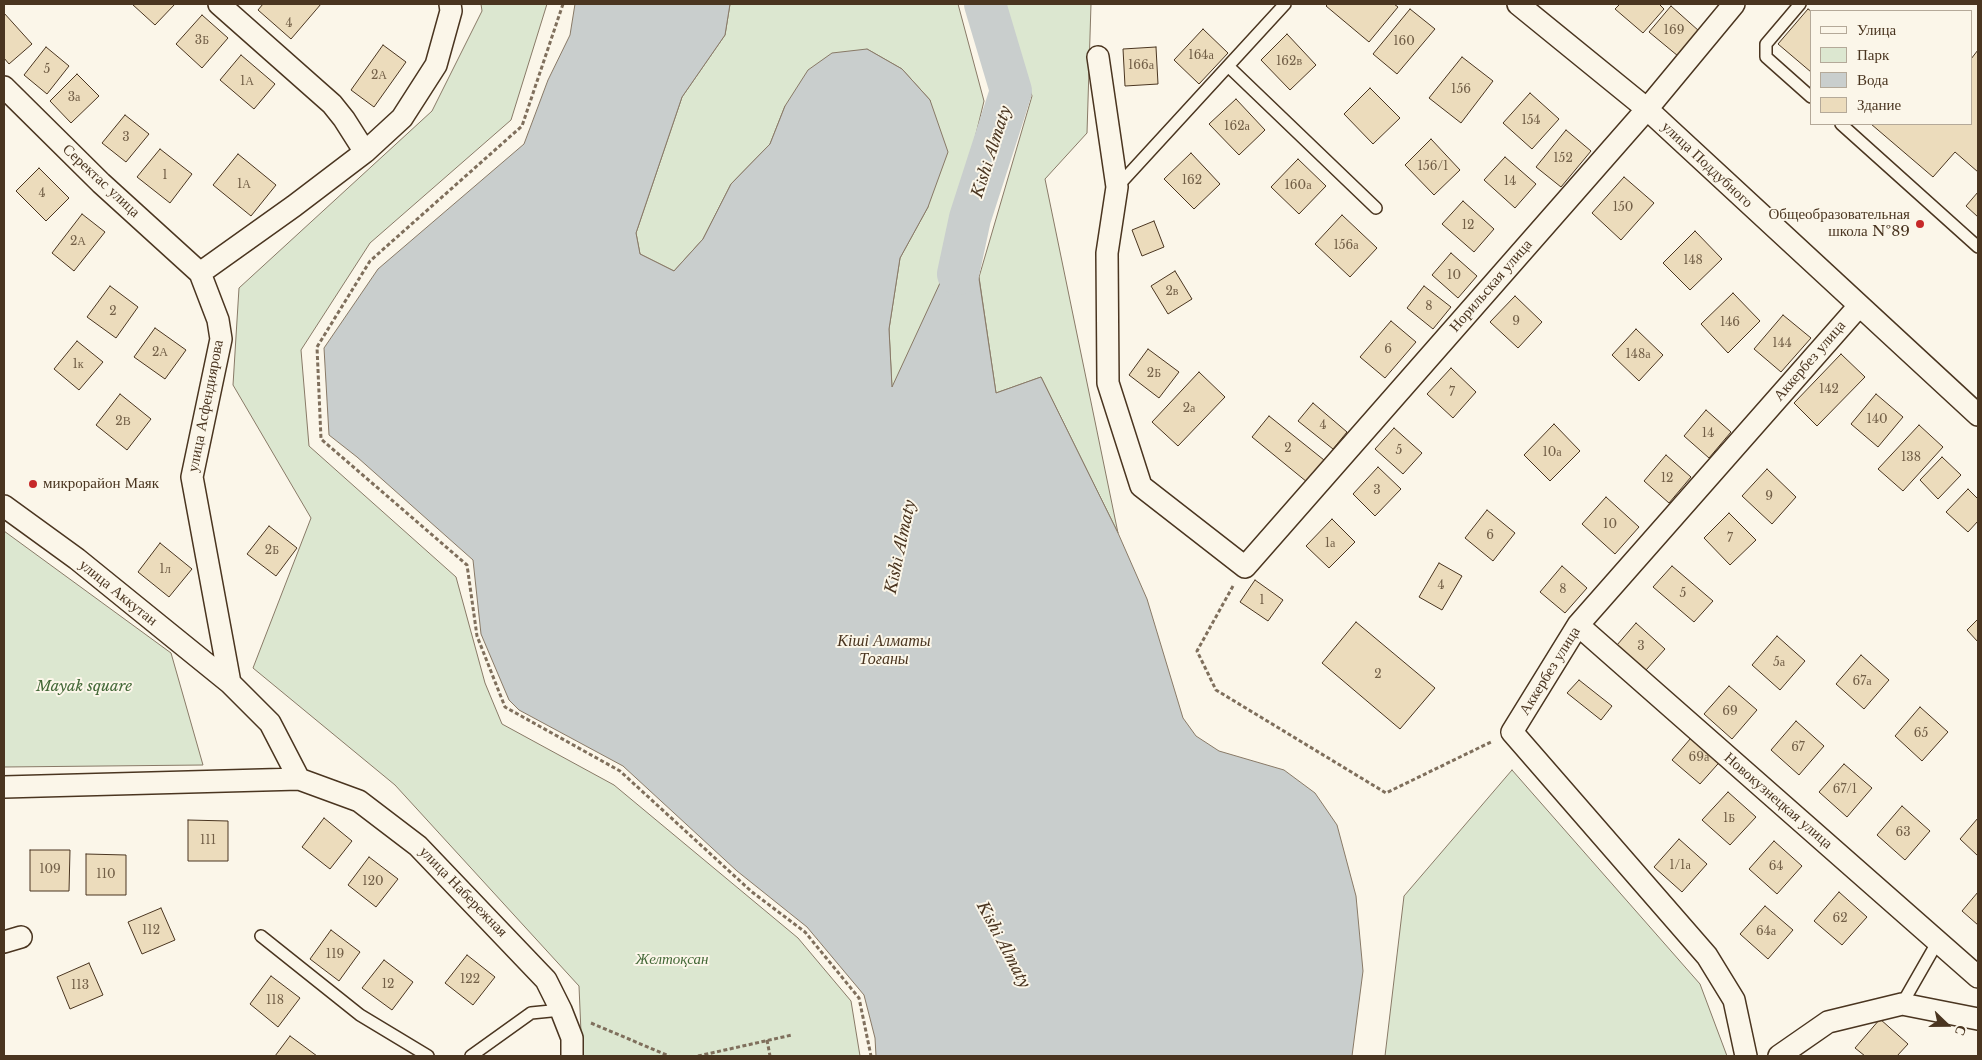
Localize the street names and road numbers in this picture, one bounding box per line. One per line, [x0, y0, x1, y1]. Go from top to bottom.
street label: улица Поддубного [1658, 118, 1756, 212]
street label: Серектас улица [58, 140, 144, 222]
street label: Норильская улица [1446, 236, 1536, 336]
street label: Аккербез улица [1770, 317, 1850, 405]
street label: улица Асфендиярова [184, 338, 228, 474]
street label: улица Аккутан [75, 556, 161, 630]
street label: Аккербез улица [1516, 624, 1584, 718]
street label: Новокузнецкая улица [1720, 749, 1836, 853]
street label: улица Набережная [415, 843, 511, 941]

